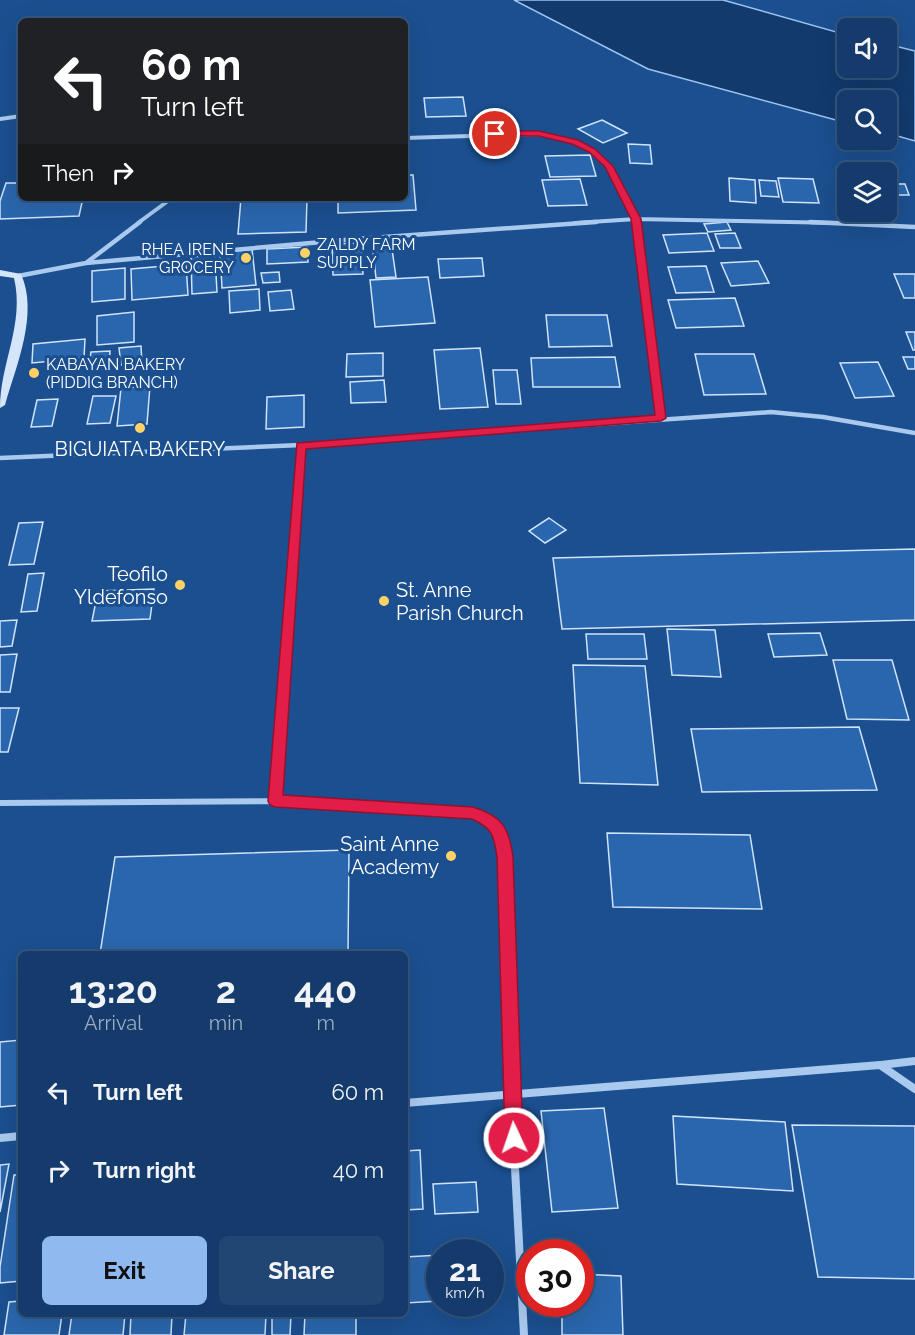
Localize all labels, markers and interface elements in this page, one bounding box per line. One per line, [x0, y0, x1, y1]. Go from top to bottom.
map controls [837, 18, 897, 222]
button: sound [837, 18, 897, 78]
text: 60 m [141, 41, 241, 90]
icon: left [42, 42, 120, 120]
button: search [837, 90, 897, 150]
text: Turn left [141, 91, 244, 122]
pin [469, 108, 520, 159]
icon: arrive [478, 117, 511, 150]
icon: right [106, 156, 139, 189]
text: Then [42, 160, 94, 186]
button: layers [837, 162, 897, 222]
place label: ZALDY FARM SUPPLY [317, 235, 416, 272]
place label: RHEA IRENE GROCERY [141, 240, 235, 277]
marker: ZALDY FARM SUPPLY [298, 246, 312, 260]
marker: RHEA IRENE GROCERY [239, 251, 253, 265]
place label: KABAYAN BAKERY (PIDDIG BRANCH) [46, 355, 186, 392]
marker: KABAYAN BAKERY (PIDDIG BRANCH) [27, 366, 41, 380]
marker: BIGUIATA BAKERY [133, 421, 147, 435]
place label: BIGUIATA BAKERY [55, 437, 225, 461]
place label: Teofilo Yldefonso [74, 562, 168, 609]
marker: Teofilo Yldefonso [173, 578, 187, 592]
place label: St. Anne Parish Church [396, 578, 524, 625]
marker: St. Anne Parish Church [377, 594, 391, 608]
place label: Saint Anne Academy [340, 832, 439, 879]
marker: Saint Anne Academy [444, 849, 458, 863]
text: 13:20 [69, 969, 158, 1011]
text: 2 [216, 969, 236, 1011]
text: 440 [294, 969, 357, 1011]
text: Arrival [84, 1011, 143, 1035]
text: min [209, 1011, 243, 1035]
text: m [316, 1011, 335, 1035]
icon: left [42, 1076, 75, 1109]
text: Turn left [93, 1079, 183, 1105]
text: 60 m [331, 1079, 384, 1105]
position arrow [482, 1106, 546, 1170]
icon: right [42, 1154, 75, 1187]
text: Turn right [93, 1157, 196, 1183]
text: 40 m [333, 1157, 384, 1183]
button: Exit [42, 1236, 207, 1305]
button: Share [219, 1236, 384, 1305]
speed limit sign: 30 [516, 1239, 594, 1317]
text: 21 [449, 1253, 481, 1288]
text: km/h [445, 1284, 485, 1302]

